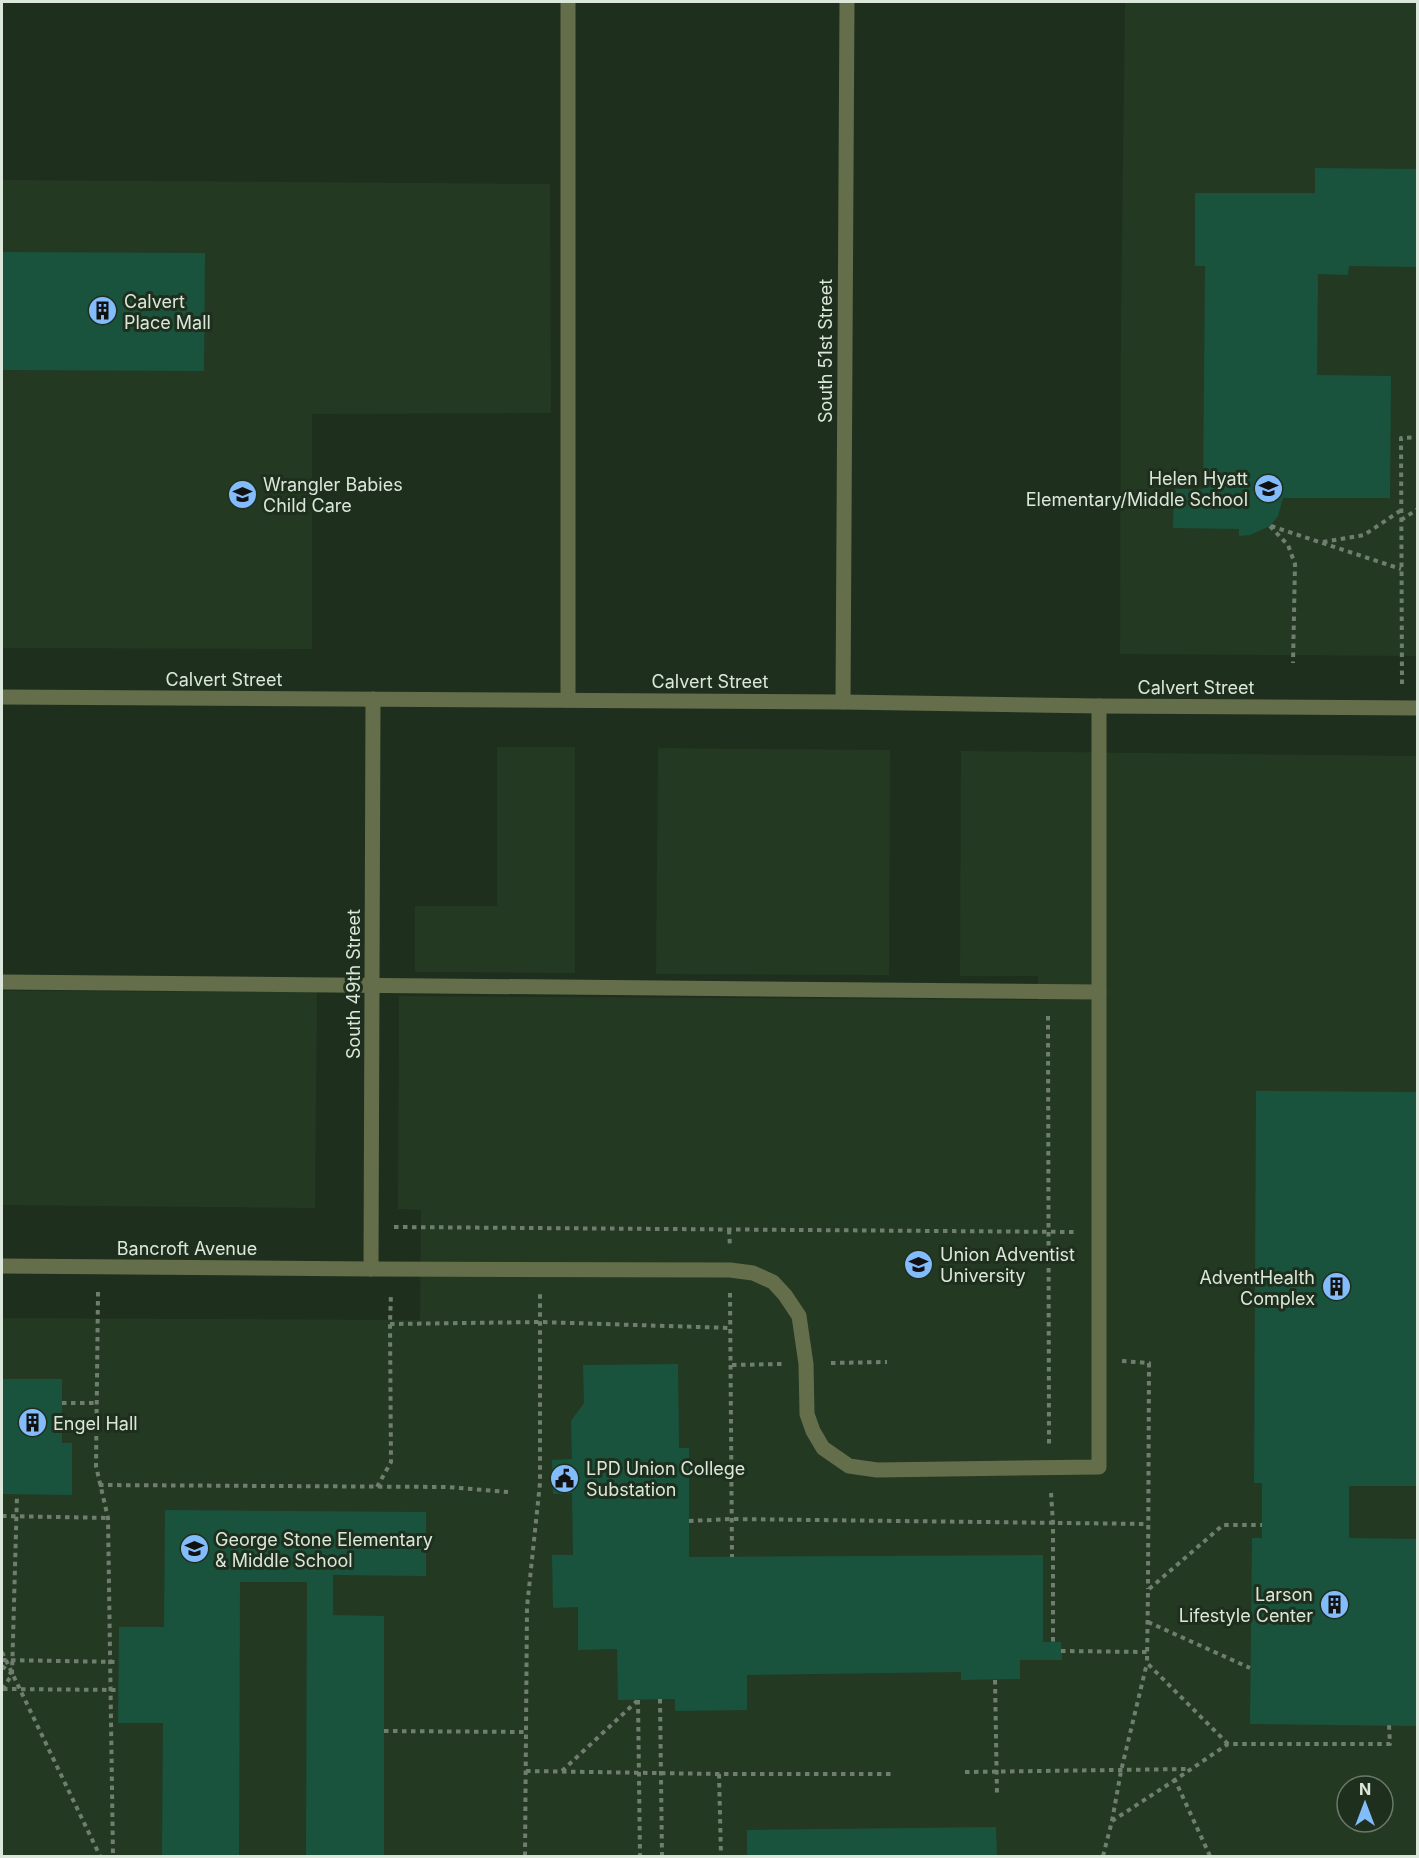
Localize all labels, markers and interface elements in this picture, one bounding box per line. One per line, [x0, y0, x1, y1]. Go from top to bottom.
street label: South 51st Street [815, 279, 836, 423]
place label: Calvert Place Mall [124, 291, 211, 333]
building icon: Calvert Place Mall [87, 295, 119, 327]
place label: Helen Hyatt Elementary/Middle School [1026, 468, 1248, 510]
school or university icon: Helen Hyatt Elementary/Middle School [1253, 472, 1285, 504]
place label: Wrangler Babies Child Care [263, 474, 403, 516]
school or university icon: Wrangler Babies Child Care [226, 478, 258, 510]
street label: Calvert Street [166, 669, 282, 690]
street label: Calvert Street [652, 671, 768, 692]
street label: Calvert Street [1138, 677, 1254, 698]
street label: South 49th Street [343, 909, 364, 1059]
street label: Bancroft Avenue [117, 1238, 257, 1259]
place label: Union Adventist University [940, 1244, 1075, 1286]
school or university icon: Union Adventist University [903, 1248, 935, 1280]
place label: AdventHealth Complex [1199, 1267, 1315, 1309]
building icon: AdventHealth Complex [1320, 1271, 1352, 1303]
building icon: Engel Hall [16, 1407, 48, 1439]
place label: Engel Hall [53, 1413, 138, 1434]
place label: LPD Union College Substation [586, 1458, 745, 1500]
public building icon: LPD Union College Substation [549, 1462, 581, 1494]
place label: George Stone Elementary & Middle School [215, 1529, 433, 1571]
school or university icon: George Stone Elementary & Middle School [178, 1533, 210, 1565]
place label: Larson Lifestyle Center [1179, 1584, 1313, 1626]
building icon: Larson Lifestyle Center [1318, 1588, 1350, 1620]
north arrow [1335, 1774, 1395, 1834]
text: N [1359, 1779, 1371, 1799]

